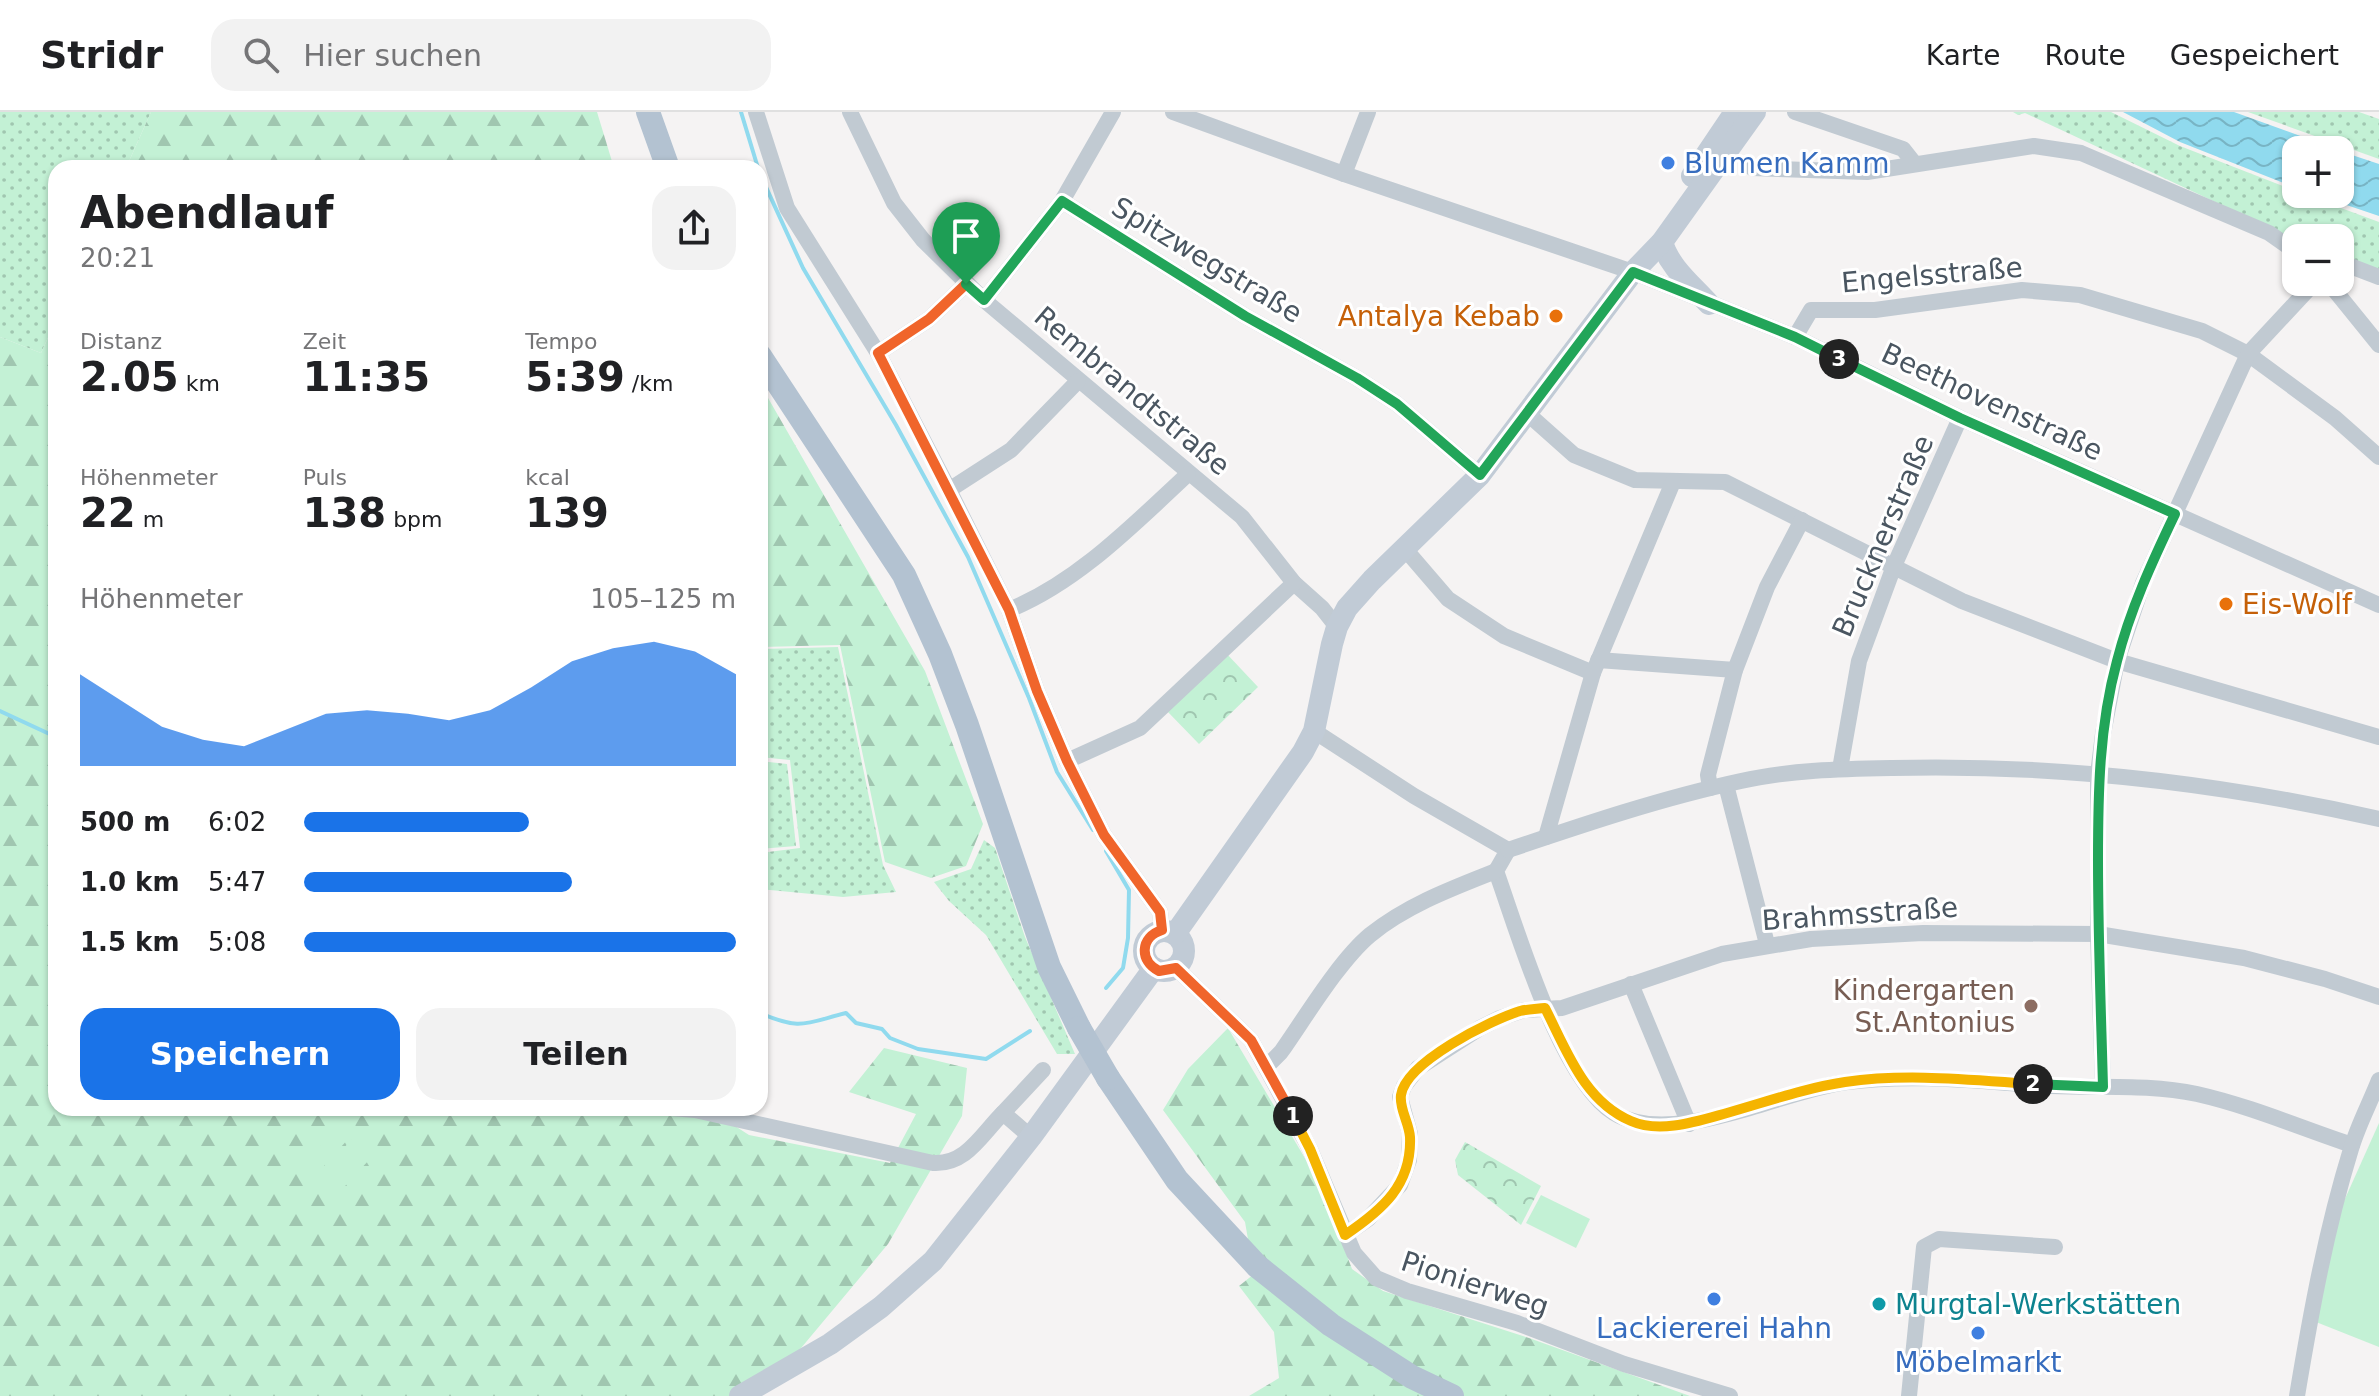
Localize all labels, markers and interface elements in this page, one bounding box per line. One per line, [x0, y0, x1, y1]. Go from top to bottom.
search box [211, 19, 771, 91]
text: Stridr [40, 33, 163, 77]
icon: search [239, 33, 283, 77]
text: Hier suchen [303, 38, 482, 73]
text: Karte [1926, 39, 2001, 72]
text: Route [2045, 39, 2126, 72]
text: Gespeichert [2170, 39, 2339, 72]
map controls [2282, 136, 2354, 296]
button: + [2282, 136, 2354, 208]
place label: Blumen Kamm [1684, 147, 1889, 180]
marker: Blumen Kamm [1659, 154, 1677, 172]
button: share [652, 186, 736, 270]
text: Abendlauf [80, 187, 333, 238]
street label: Spitzwegstraße [1106, 190, 1308, 330]
pin [932, 202, 1000, 284]
icon: arrive [944, 214, 988, 258]
button: − [2282, 224, 2354, 296]
text: 20:21 [80, 243, 155, 273]
street label: Engelsstraße [1840, 251, 2024, 299]
street label: Rembrandtstraße [1028, 300, 1236, 482]
place label: Antalya Kebab [1338, 300, 1540, 333]
marker: Antalya Kebab [1547, 307, 1565, 325]
text: Distanz [80, 329, 162, 354]
text: Zeit [303, 329, 346, 354]
text: Tempo [525, 329, 597, 354]
street label: Beethovenstraße [1876, 336, 2108, 468]
pin: 3 [1819, 339, 1859, 379]
text: 3 [1831, 346, 1847, 371]
text: 2.05 [80, 354, 179, 400]
text: 11:35 [303, 354, 430, 400]
text: 5:39 [525, 354, 625, 400]
text: km [179, 371, 220, 396]
text: /km [625, 371, 673, 396]
street label: Brucknerstraße [1826, 430, 1940, 642]
text: Höhenmeter [80, 465, 218, 490]
text: Puls [303, 465, 347, 490]
text: kcal [525, 465, 570, 490]
text: 22 [80, 490, 136, 536]
text: 138 [303, 490, 386, 536]
text: 139 [525, 490, 609, 536]
text: m [136, 507, 164, 532]
text: bpm [386, 507, 443, 532]
text: Höhenmeter [80, 584, 243, 614]
text: 105–125 m [590, 584, 736, 614]
place label: Eis-Wolf [2242, 588, 2353, 621]
marker: Eis-Wolf [2217, 595, 2235, 613]
text: 500 m [80, 807, 170, 837]
text: 6:02 [208, 807, 266, 837]
text: 1.0 km [80, 867, 180, 897]
text: 5:47 [208, 867, 266, 897]
street label: Brahmsstraße [1761, 891, 1959, 937]
text: 1.5 km [80, 927, 180, 957]
text: 5:08 [208, 927, 266, 957]
place label: Kindergarten St.Antonius [1833, 974, 2015, 1039]
marker: Kindergarten St.Antonius [2022, 997, 2040, 1015]
button: Speichern [80, 1008, 400, 1100]
button: Teilen [416, 1008, 736, 1100]
pin: 2 [2013, 1064, 2053, 1104]
text: 2 [2025, 1071, 2041, 1096]
pin: 1 [1273, 1096, 1313, 1136]
text: 1 [1285, 1103, 1301, 1128]
street label: Pionierweg [1397, 1245, 1553, 1323]
place label: Murgtal-Werkstätten [1895, 1288, 2181, 1321]
marker: Lackiererei Hahn [1705, 1290, 1723, 1308]
marker: Murgtal-Werkstätten [1870, 1295, 1888, 1313]
place label: Lackiererei Hahn [1596, 1312, 1832, 1345]
marker: Möbelmarkt [1969, 1324, 1987, 1342]
place label: Möbelmarkt [1894, 1346, 2062, 1379]

